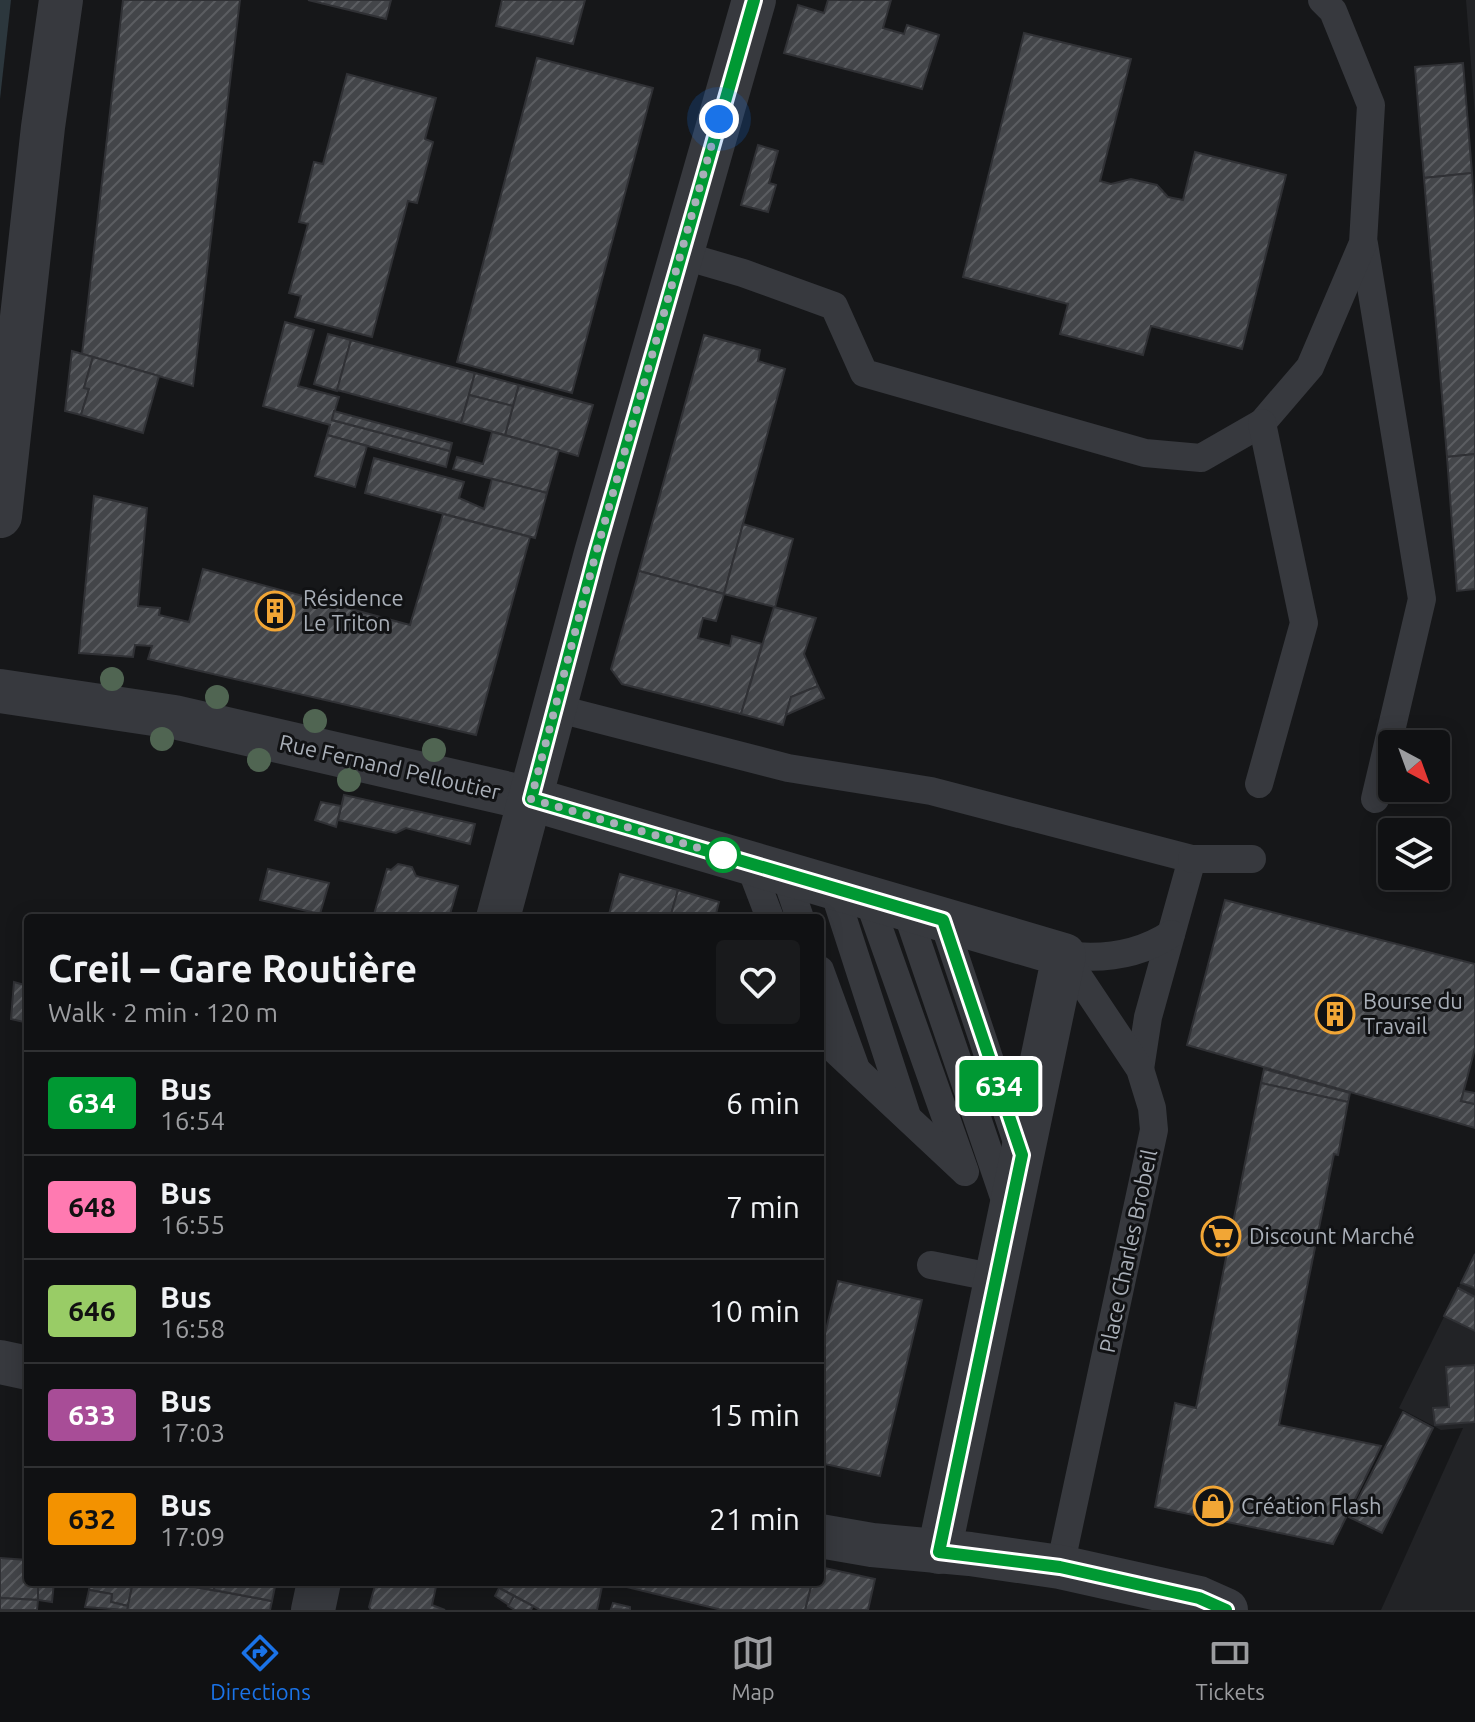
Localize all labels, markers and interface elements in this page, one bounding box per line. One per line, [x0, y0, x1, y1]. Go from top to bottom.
your location [699, 99, 739, 139]
place label: Résidence Le Triton [303, 585, 404, 635]
building icon: Résidence Le Triton [254, 590, 296, 632]
street label: Rue Fernand Pelloutier [277, 729, 504, 804]
north arrow [1378, 730, 1450, 802]
map controls [1378, 730, 1450, 890]
button: layers [1378, 818, 1450, 890]
unlabelled marker [706, 838, 740, 872]
button: heart [716, 940, 800, 1024]
text: Creil – Gare Routière [48, 947, 417, 989]
place label: Bourse du Travail [1363, 988, 1463, 1038]
building icon: Bourse du Travail [1314, 993, 1356, 1035]
text: Walk · 2 min · 120 m [48, 998, 278, 1027]
line badge: 634 [953, 1060, 1045, 1112]
text: 634 [975, 1070, 1023, 1101]
text: Bus [160, 1072, 212, 1106]
text: 6 min [726, 1086, 800, 1120]
text: 634 [68, 1087, 116, 1118]
text: 16:54 [160, 1106, 225, 1135]
street label: Place Charles Brobeil [1094, 1147, 1161, 1355]
text: Bus [160, 1176, 212, 1210]
text: 7 min [726, 1190, 800, 1224]
text: 648 [68, 1191, 116, 1222]
text: 16:55 [160, 1210, 225, 1239]
supermarket icon: Discount Marché [1200, 1215, 1242, 1257]
place label: Discount Marché [1249, 1223, 1415, 1248]
text: Bus [160, 1280, 212, 1314]
text: 10 min [709, 1294, 800, 1328]
text: 646 [68, 1295, 116, 1326]
text: 16:58 [160, 1314, 225, 1343]
text: Bus [160, 1384, 212, 1418]
text: 15 min [709, 1398, 800, 1432]
text: 633 [68, 1399, 116, 1430]
text: 17:03 [160, 1418, 225, 1447]
shop icon: Création Flash [1192, 1485, 1234, 1527]
text: Bus [160, 1488, 212, 1522]
place label: Création Flash [1241, 1493, 1382, 1518]
text: 21 min [709, 1502, 800, 1536]
text: 632 [68, 1503, 116, 1534]
text: 17:09 [160, 1522, 225, 1551]
tab: Directions [210, 1631, 311, 1704]
tab: Map [731, 1631, 775, 1704]
tab: Tickets [1195, 1631, 1265, 1704]

